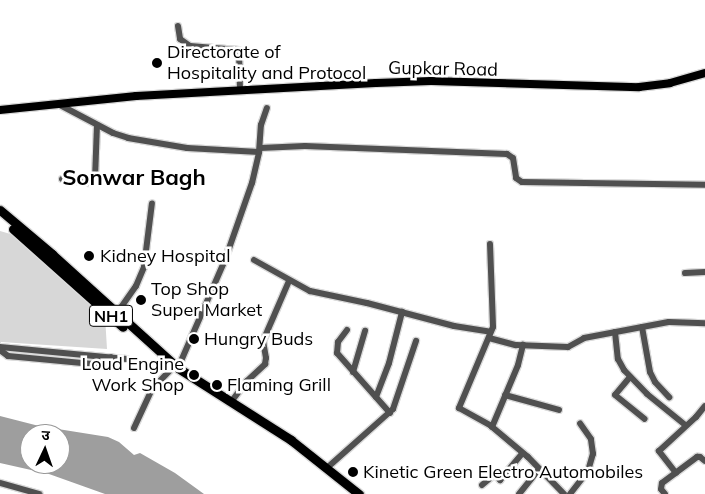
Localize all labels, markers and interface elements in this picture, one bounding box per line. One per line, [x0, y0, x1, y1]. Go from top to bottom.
place label: Directorate of Hospitality and Protocol [167, 42, 366, 84]
marker: Directorate of Hospitality and Protocol [151, 57, 163, 69]
street label: Gupkar Road [388, 57, 498, 81]
district label: Sonwar Bagh [62, 165, 206, 191]
place label: Kidney Hospital [100, 245, 230, 267]
marker: Kidney Hospital [82, 249, 96, 263]
place label: Top Shop Super Market [151, 279, 262, 322]
marker: Top Shop Super Market [135, 294, 147, 306]
road number: NH1 [88, 302, 134, 330]
place label: Hungry Buds [204, 328, 313, 350]
marker: Hungry Buds [188, 333, 200, 345]
place label: Loud Engine Work Shop [82, 354, 184, 396]
marker: Loud Engine Work Shop [188, 369, 200, 381]
place label: Flaming Grill [227, 374, 331, 396]
marker: Flaming Grill [211, 379, 223, 391]
north arrow [20, 424, 70, 474]
text: उ [41, 426, 50, 444]
place label: Kinetic Green Electro Automobiles [363, 461, 643, 483]
marker: Kinetic Green Electro Automobiles [347, 466, 359, 478]

